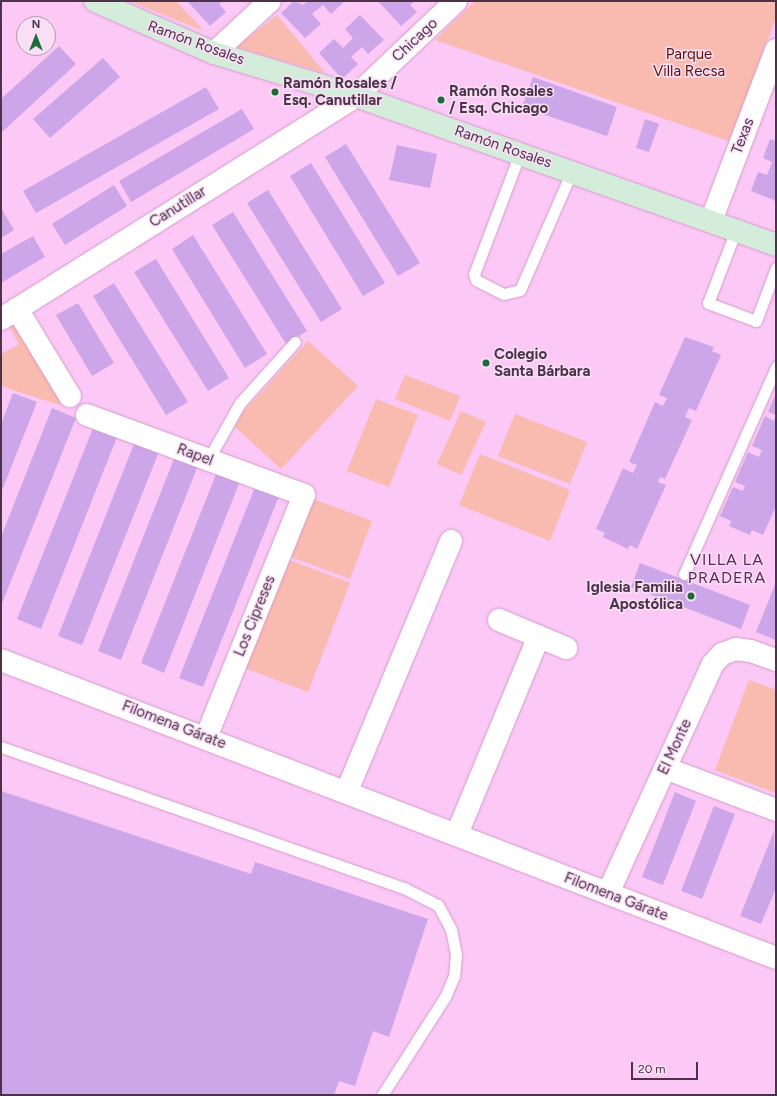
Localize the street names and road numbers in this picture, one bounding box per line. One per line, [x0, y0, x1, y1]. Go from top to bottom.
street label: Chicago [388, 14, 442, 66]
street label: Ramón Rosales [145, 17, 247, 69]
street label: Texas [728, 115, 758, 157]
street label: Ramón Rosales [452, 122, 554, 172]
street label: Canutillar [146, 182, 210, 232]
street label: Rapel [174, 440, 216, 470]
street label: Los Cipreses [231, 573, 279, 659]
street label: Filomena Gárate [119, 697, 229, 753]
street label: El Monte [654, 716, 696, 778]
street label: Filomena Gárate [561, 869, 671, 925]

